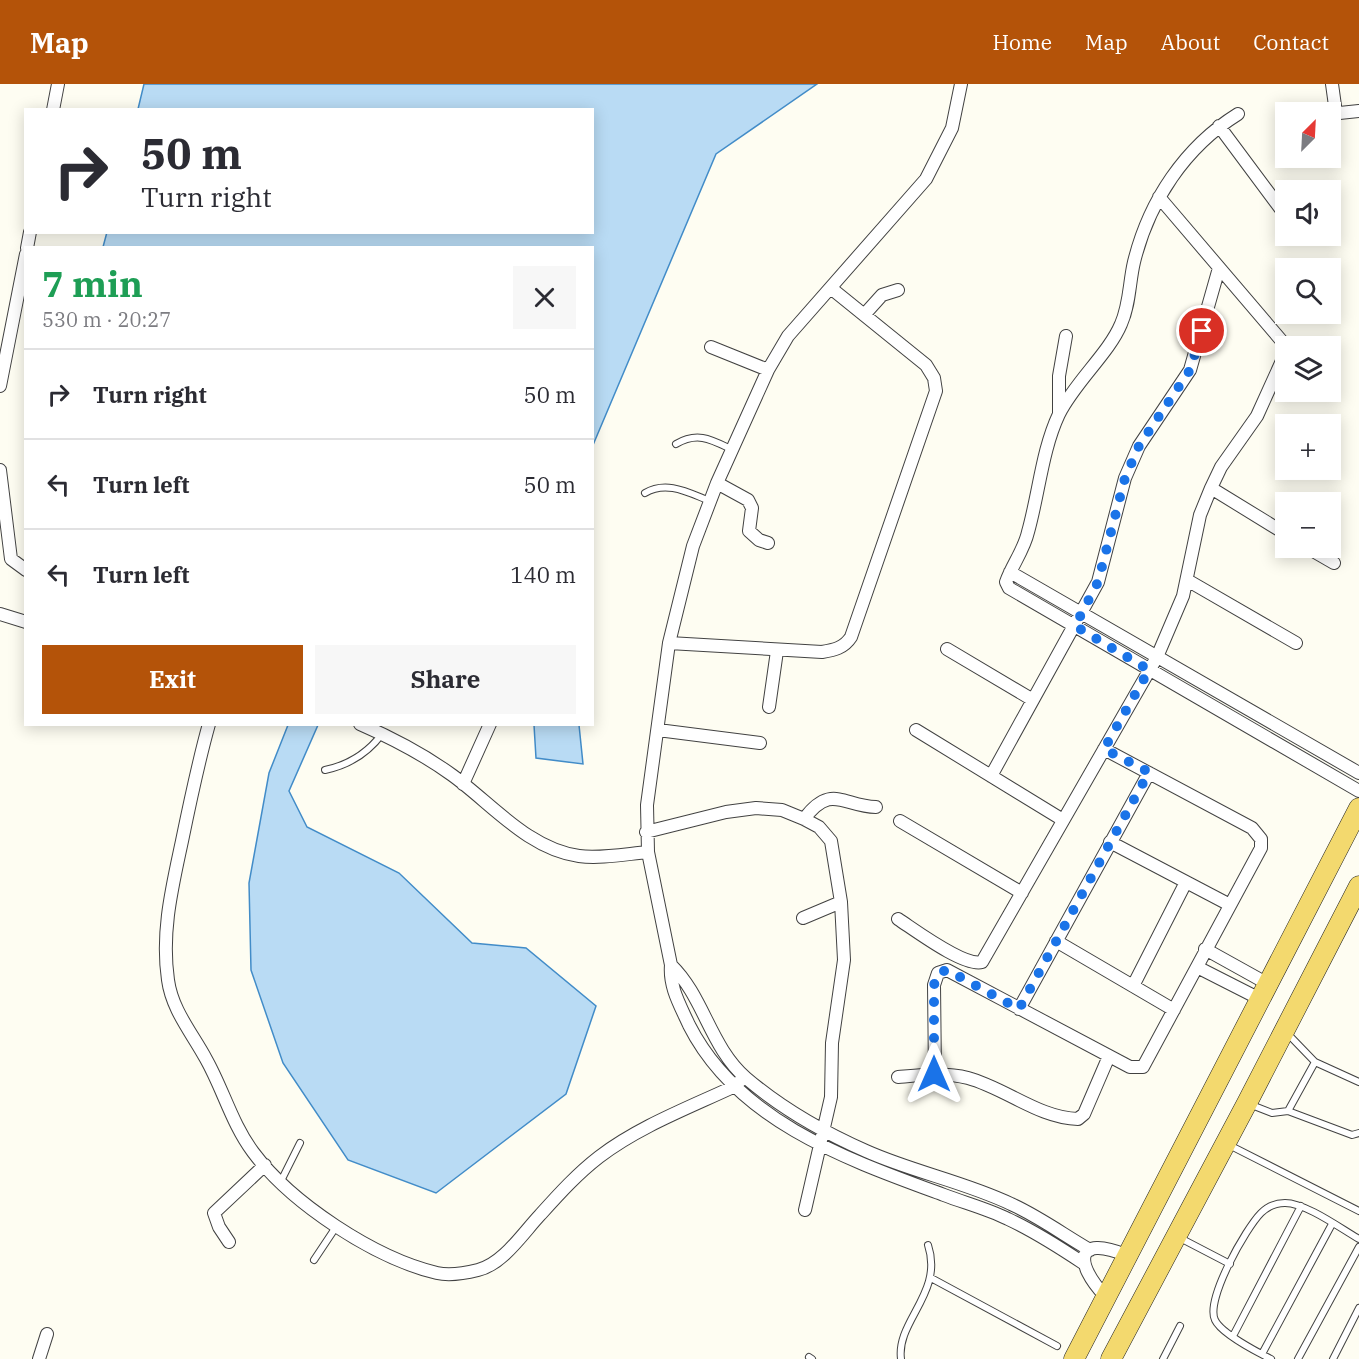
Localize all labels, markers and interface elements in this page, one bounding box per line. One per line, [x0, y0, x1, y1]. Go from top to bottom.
text: Map [30, 24, 89, 61]
text: Home [992, 28, 1052, 56]
text: Map [1085, 28, 1128, 56]
text: About [1161, 28, 1220, 56]
text: Contact [1253, 28, 1329, 56]
north arrow [1275, 102, 1341, 168]
map controls [1275, 102, 1341, 558]
text: 50 m [141, 126, 242, 181]
icon: right [42, 132, 120, 210]
text: Turn right [141, 179, 272, 214]
button: sound [1275, 180, 1341, 246]
button: search [1275, 258, 1341, 324]
text: 7 min [42, 260, 143, 307]
button: close [513, 266, 576, 329]
pin [1176, 305, 1227, 356]
text: 530 m · 20:27 [42, 306, 171, 333]
icon: arrive [1185, 314, 1218, 347]
button: layers [1275, 336, 1341, 402]
icon: right [42, 378, 75, 411]
text: Turn right [93, 380, 207, 409]
text: 50 m [524, 380, 576, 409]
button: + [1275, 414, 1341, 480]
icon: left [42, 468, 75, 501]
text: Turn left [93, 470, 189, 499]
text: 50 m [524, 470, 576, 499]
button: − [1275, 492, 1341, 558]
icon: left [42, 558, 75, 591]
text: Turn left [93, 560, 189, 589]
text: 140 m [510, 560, 576, 589]
button: Exit [42, 645, 303, 714]
button: Share [315, 645, 576, 714]
position arrow [902, 1042, 966, 1106]

